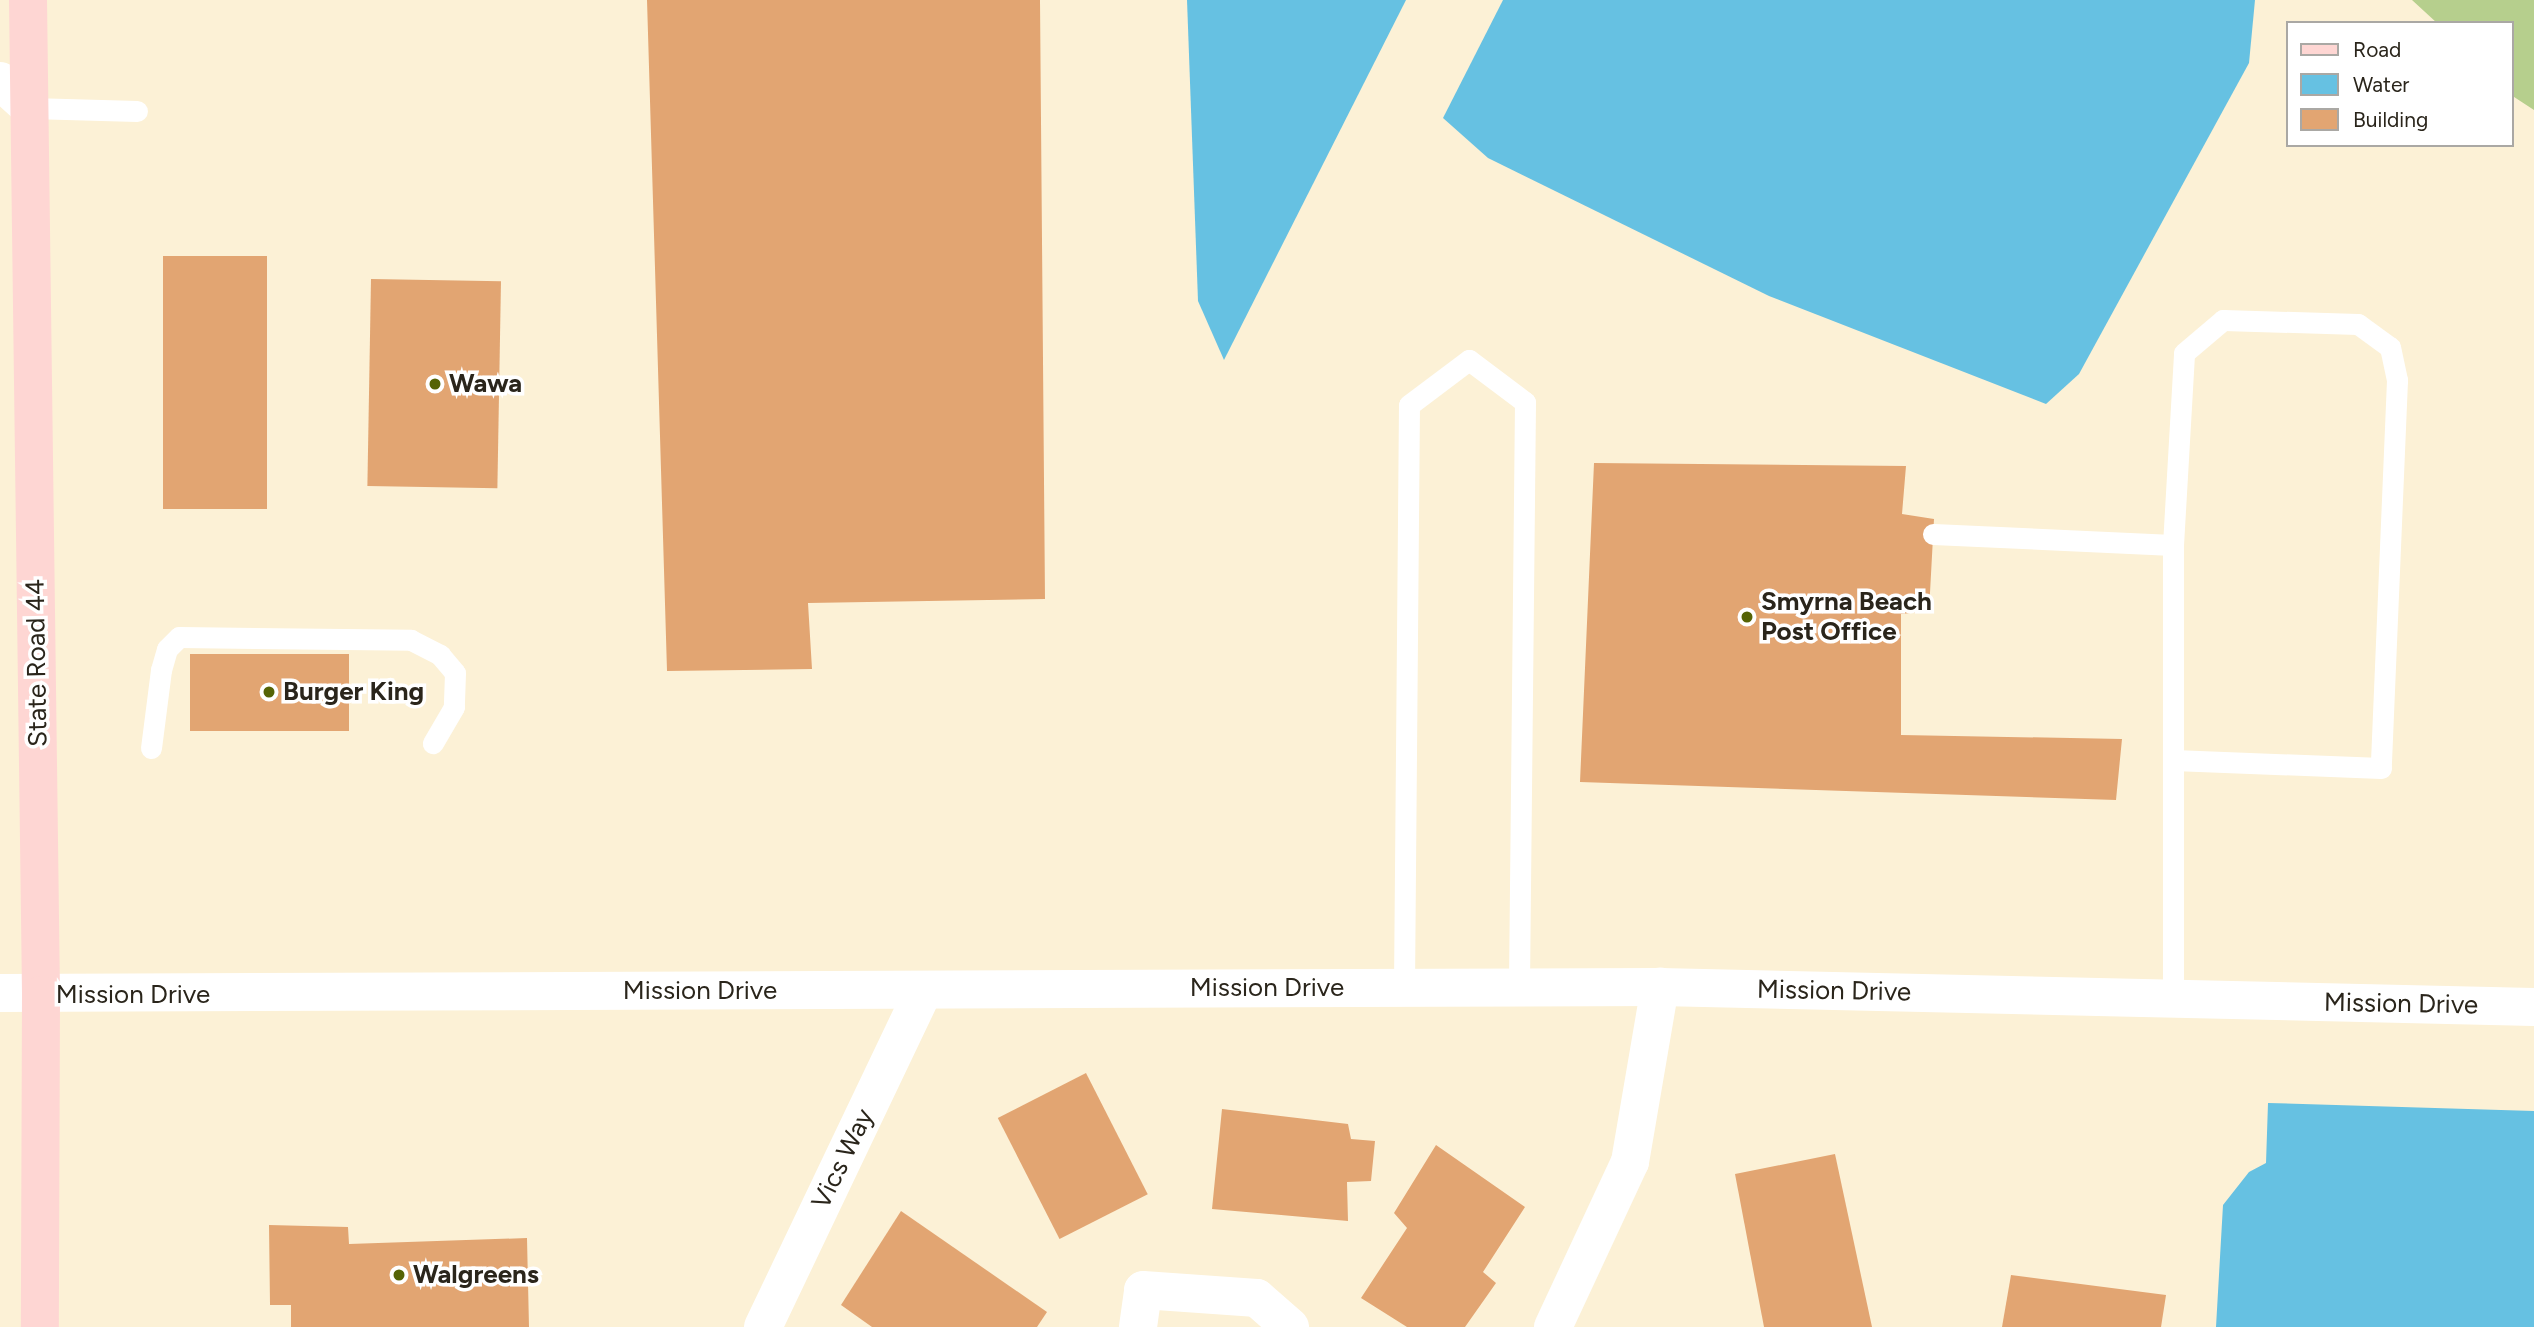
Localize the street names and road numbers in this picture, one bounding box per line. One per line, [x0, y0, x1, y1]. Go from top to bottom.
street label: State Road 44 [20, 579, 54, 747]
street label: Mission Drive [1190, 972, 1344, 1004]
street label: Mission Drive [1757, 974, 1911, 1008]
street label: Mission Drive [623, 975, 777, 1007]
street label: Mission Drive [56, 979, 210, 1011]
street label: Mission Drive [2324, 987, 2478, 1021]
street label: Vics Way [805, 1104, 881, 1214]

